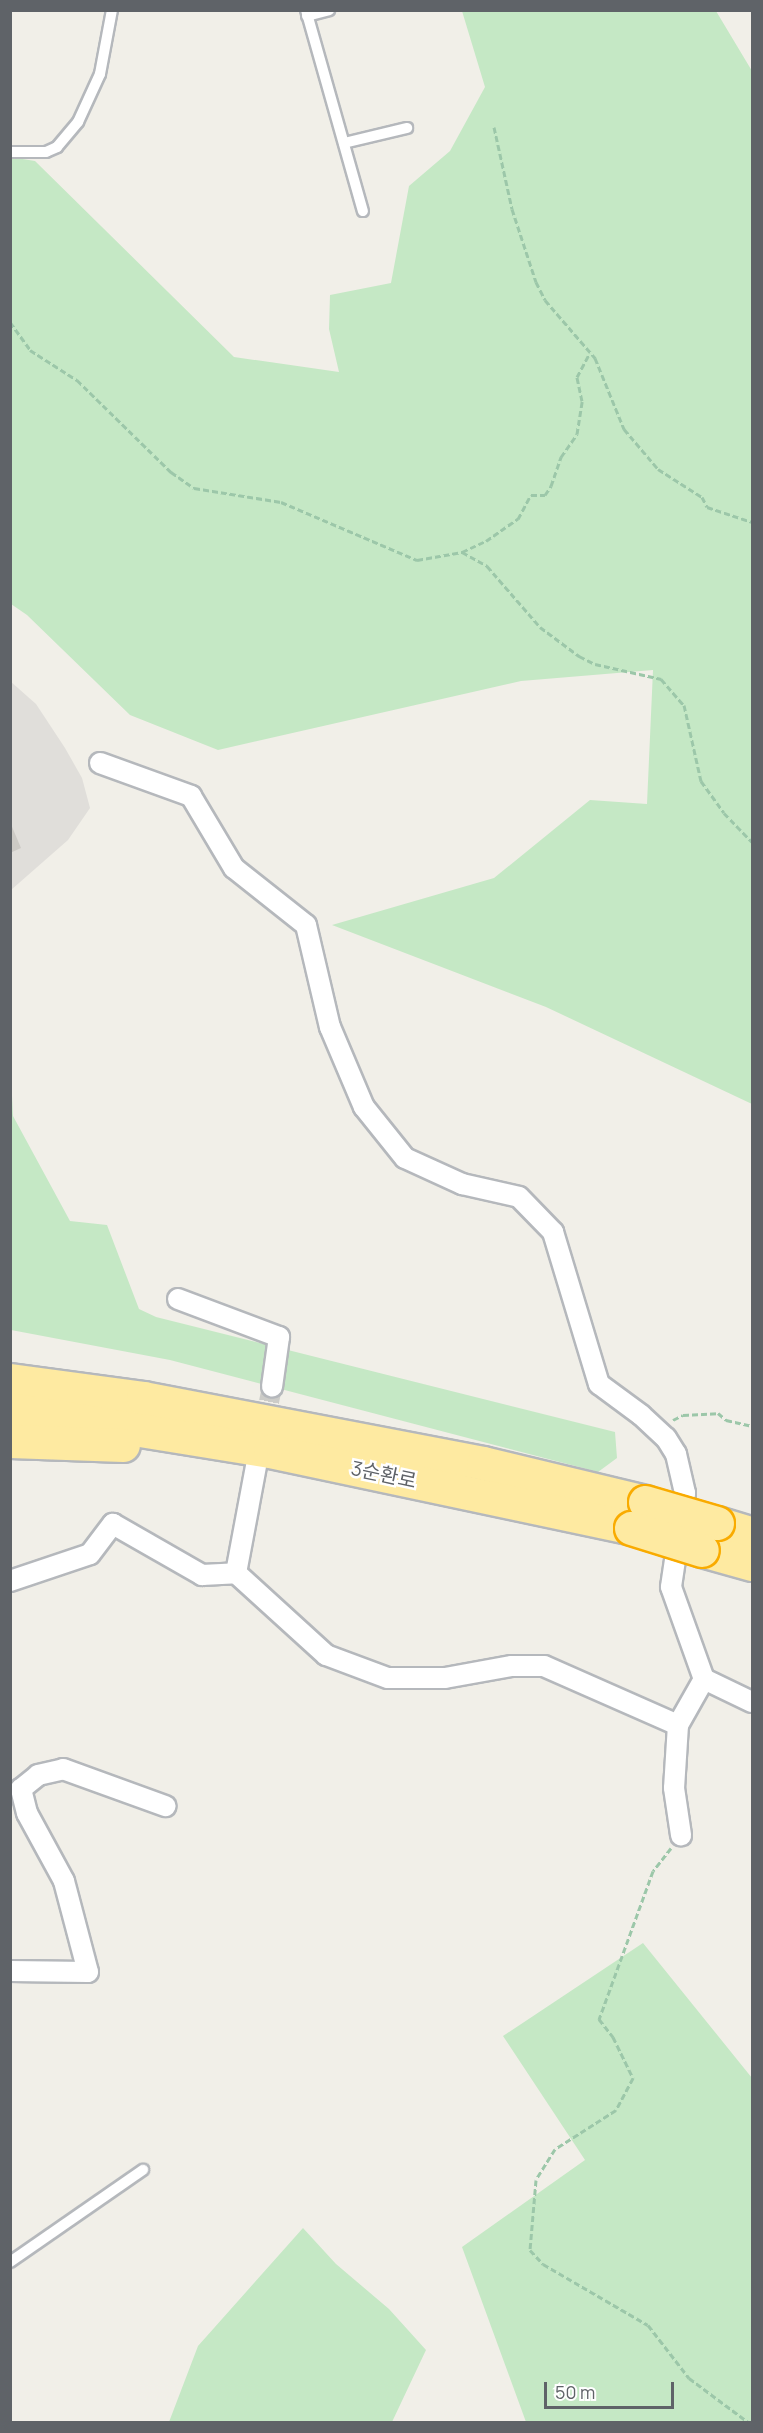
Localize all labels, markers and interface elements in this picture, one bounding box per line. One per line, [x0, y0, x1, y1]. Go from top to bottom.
street label: 3순환로 [349, 1455, 419, 1493]
scale bar [547, 2370, 678, 2408]
text: 50 m [555, 2380, 595, 2404]

